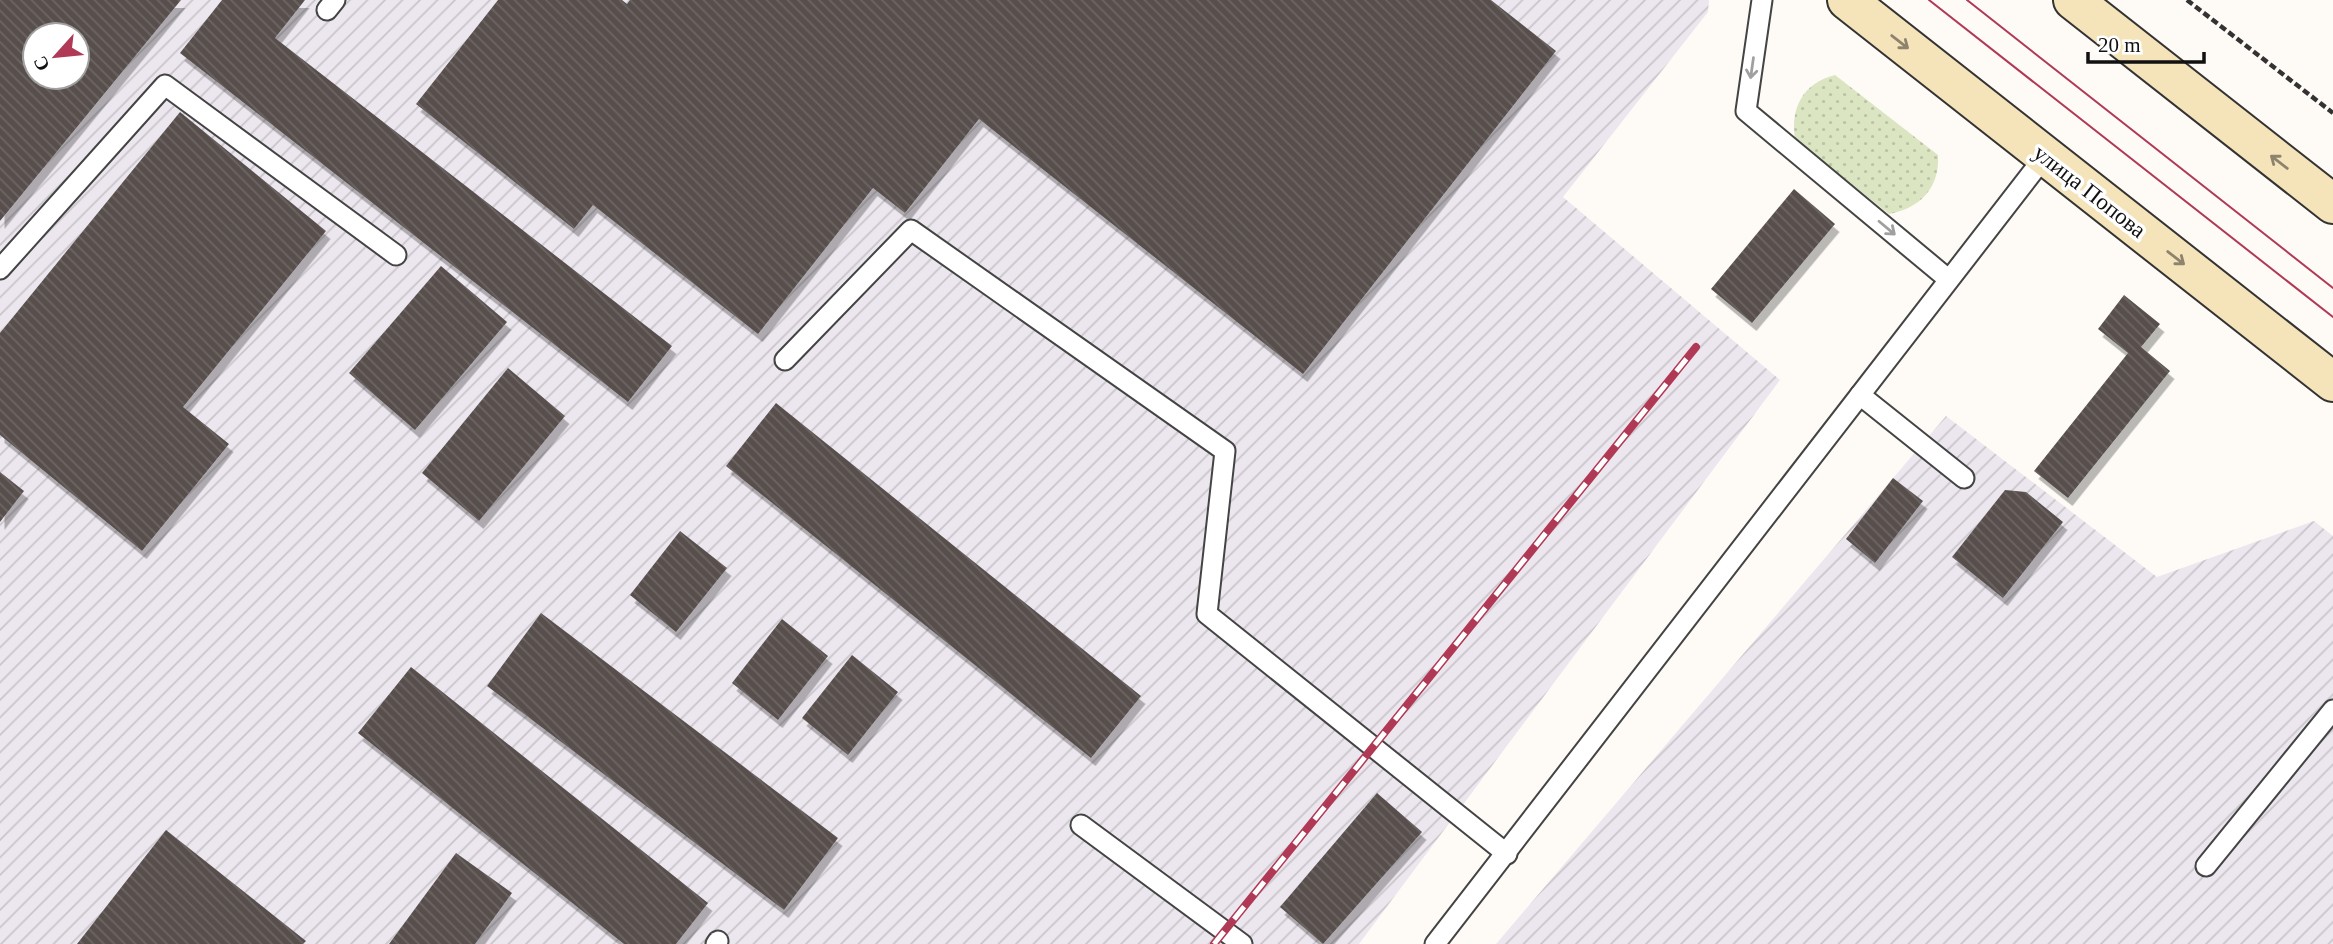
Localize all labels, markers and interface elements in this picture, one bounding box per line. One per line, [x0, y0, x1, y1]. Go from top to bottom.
north arrow [21, 21, 91, 91]
scale bar [2088, 21, 2204, 65]
text: 20 m [2098, 33, 2141, 57]
one-way arrow [1891, 35, 1909, 50]
text: С [29, 53, 54, 74]
one-way arrow [1746, 56, 1759, 78]
street label: улица Попова [2029, 140, 2151, 243]
one-way arrow [2271, 155, 2289, 170]
one-way arrow [1878, 221, 1896, 236]
one-way arrow [2166, 251, 2184, 266]

